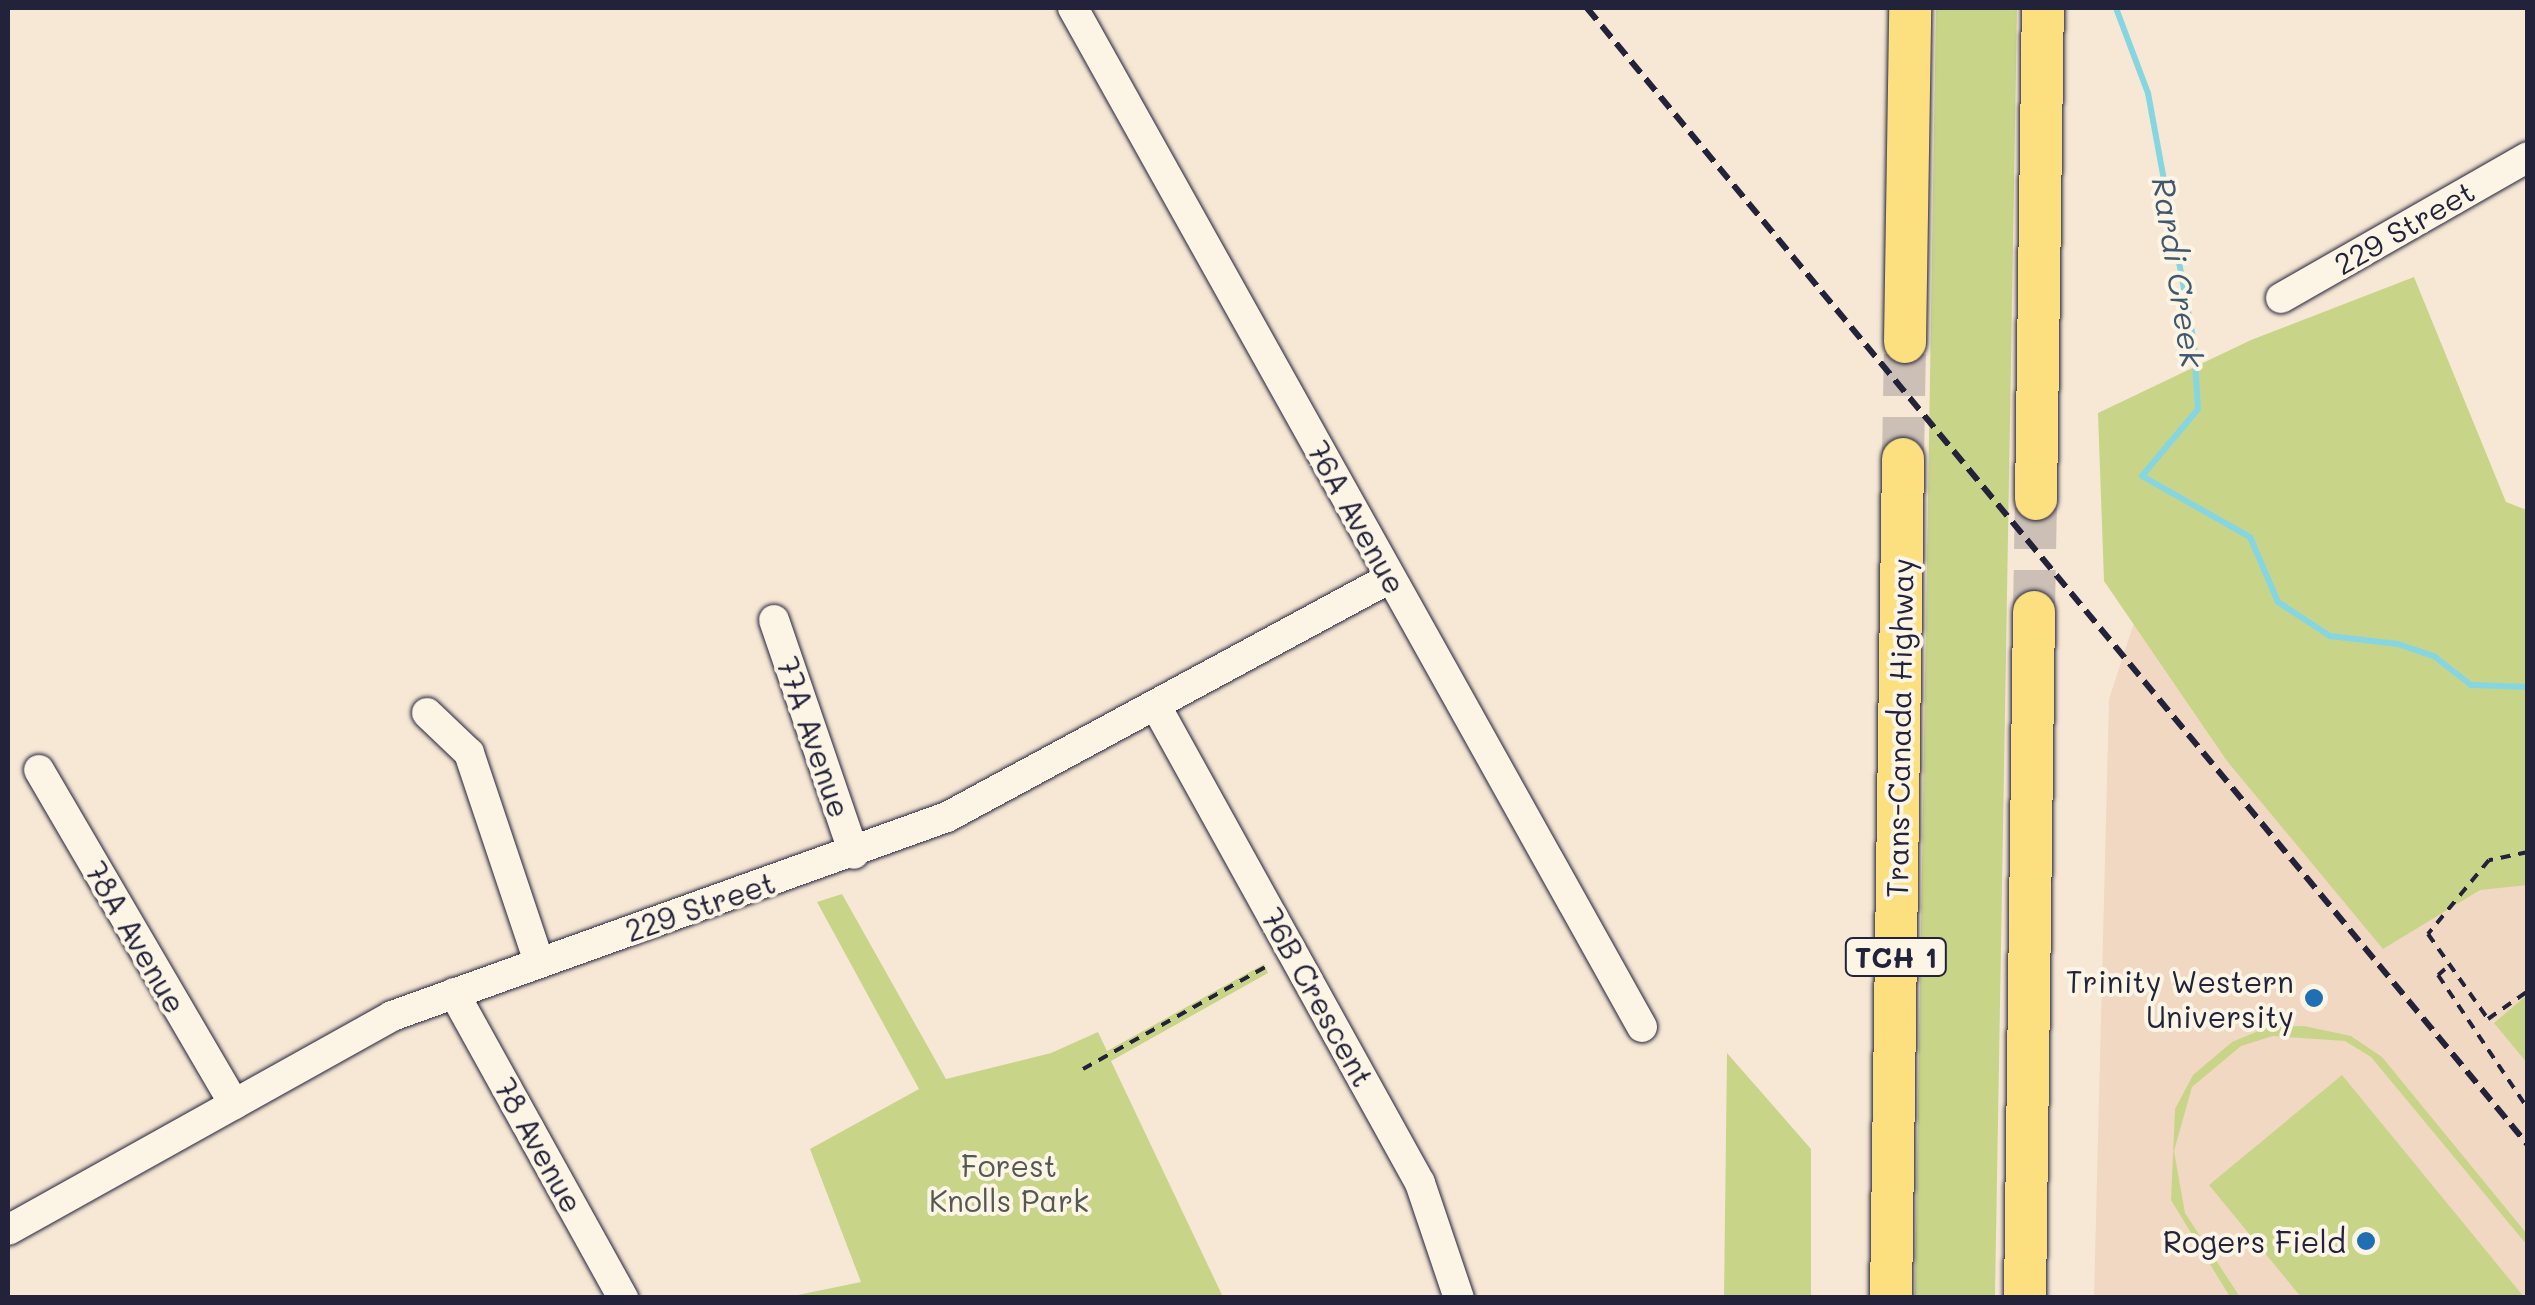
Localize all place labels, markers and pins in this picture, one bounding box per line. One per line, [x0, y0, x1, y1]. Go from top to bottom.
place label: Trinity Western University [2066, 963, 2294, 1034]
marker: Trinity Western University [2303, 987, 2325, 1009]
place label: Rogers Field [2163, 1223, 2346, 1259]
marker: Rogers Field [2355, 1230, 2377, 1252]

